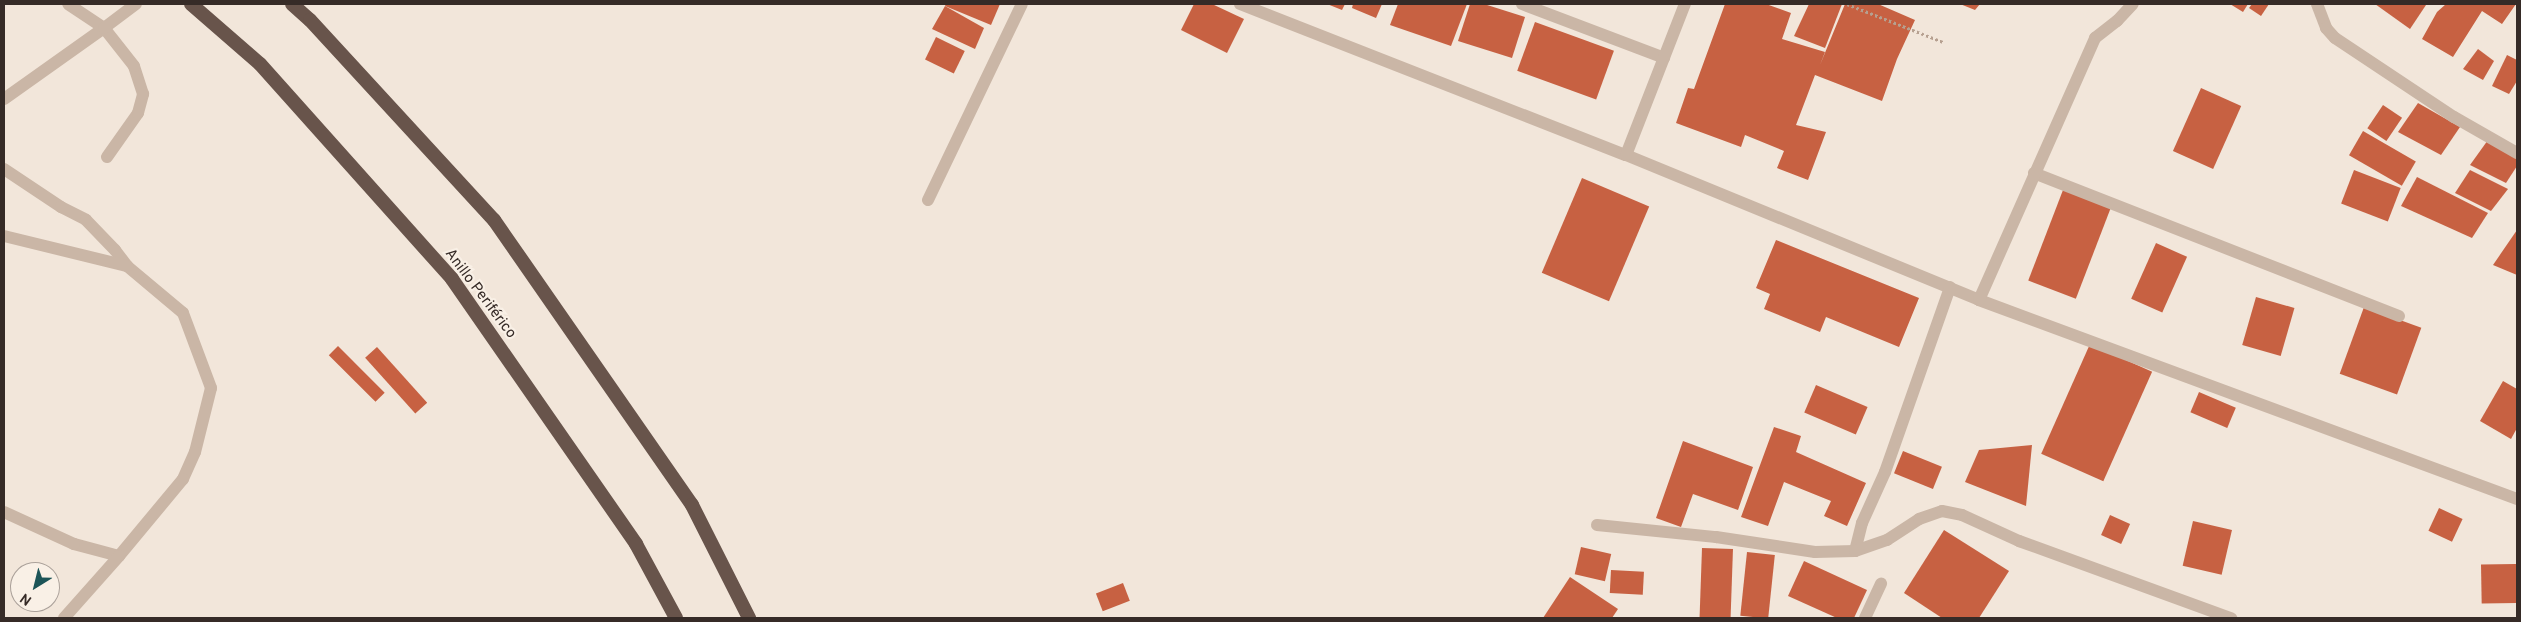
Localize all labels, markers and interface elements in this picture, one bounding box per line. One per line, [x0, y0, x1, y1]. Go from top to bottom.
street label: Anillo Periférico [440, 246, 520, 342]
north arrow [10, 562, 60, 612]
text: N [17, 589, 36, 609]

